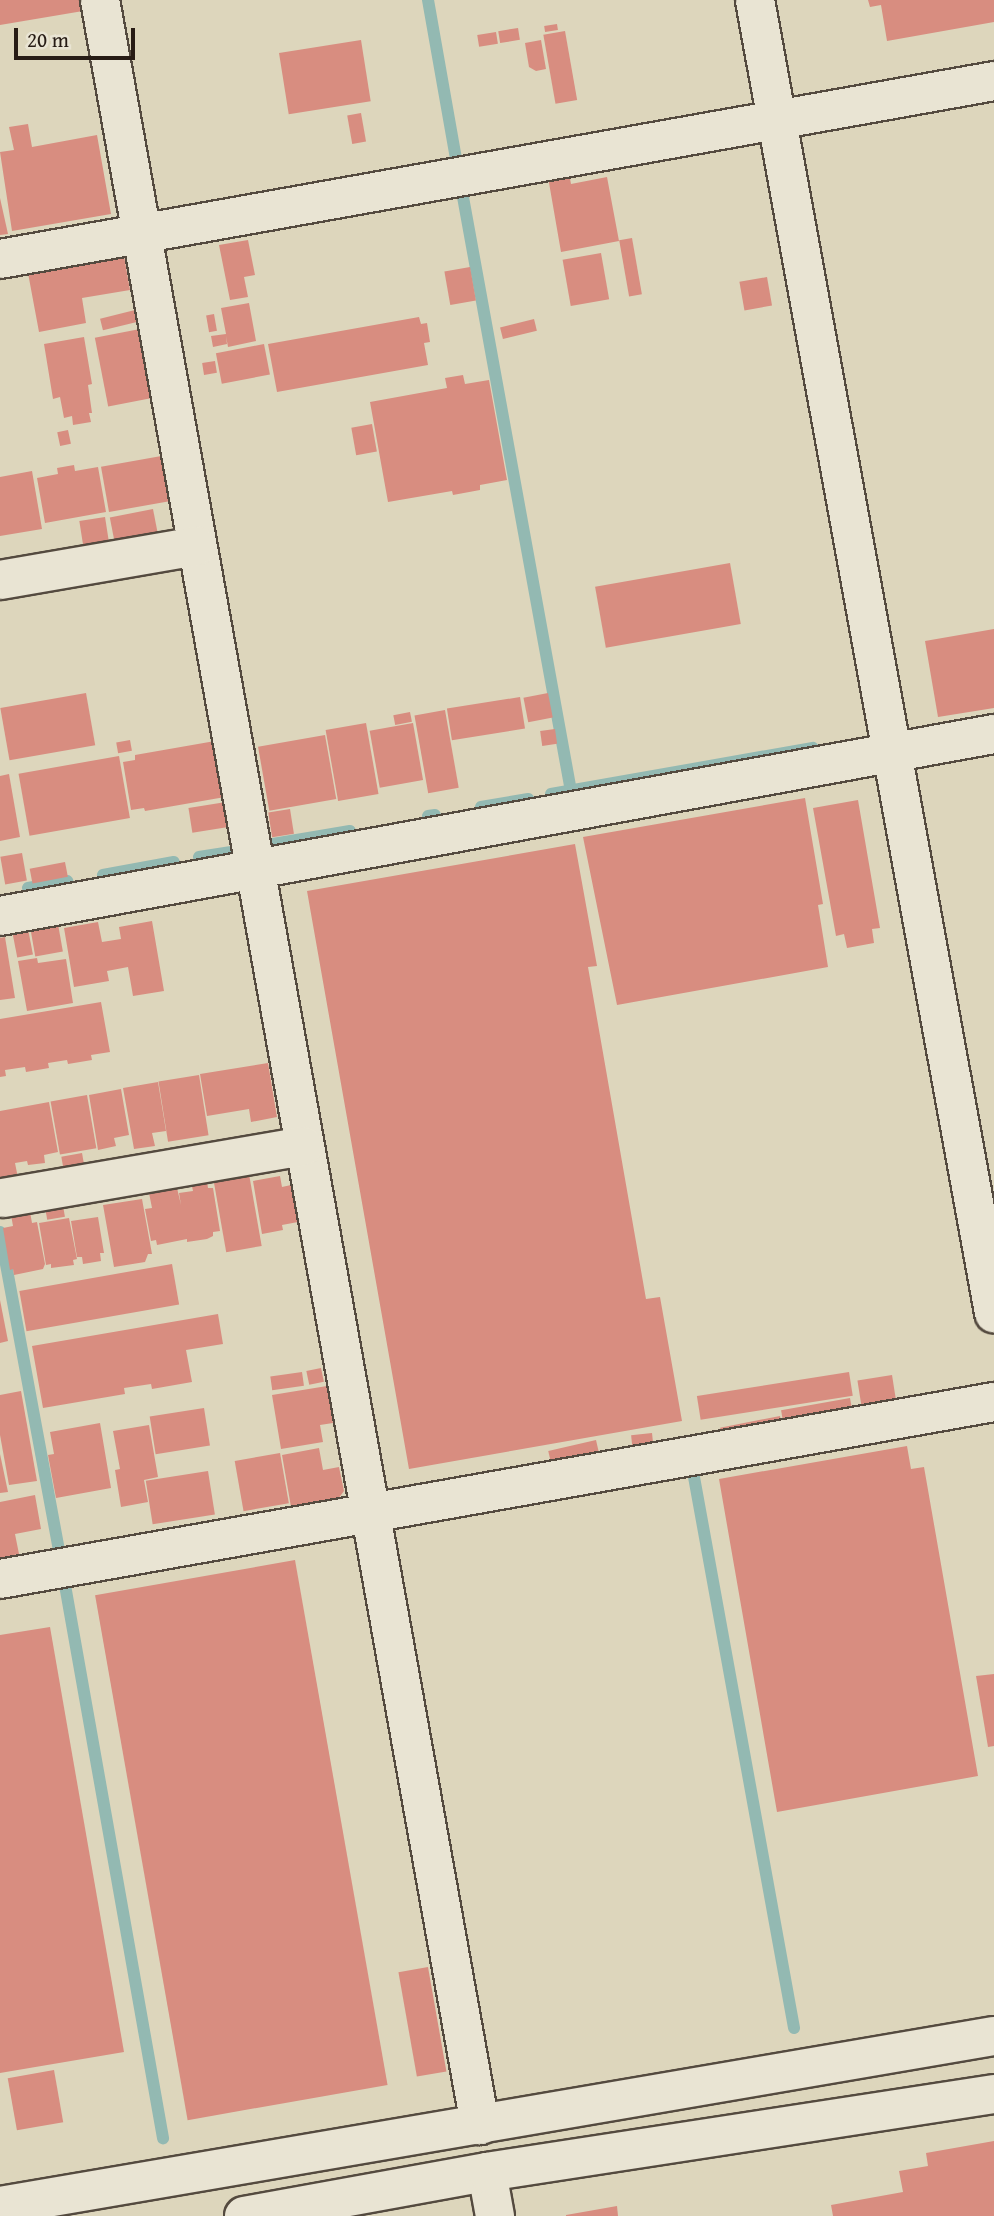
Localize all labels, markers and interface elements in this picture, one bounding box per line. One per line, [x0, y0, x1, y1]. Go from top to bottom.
scale bar [18, 14, 138, 58]
text: 20 m [27, 24, 69, 55]

